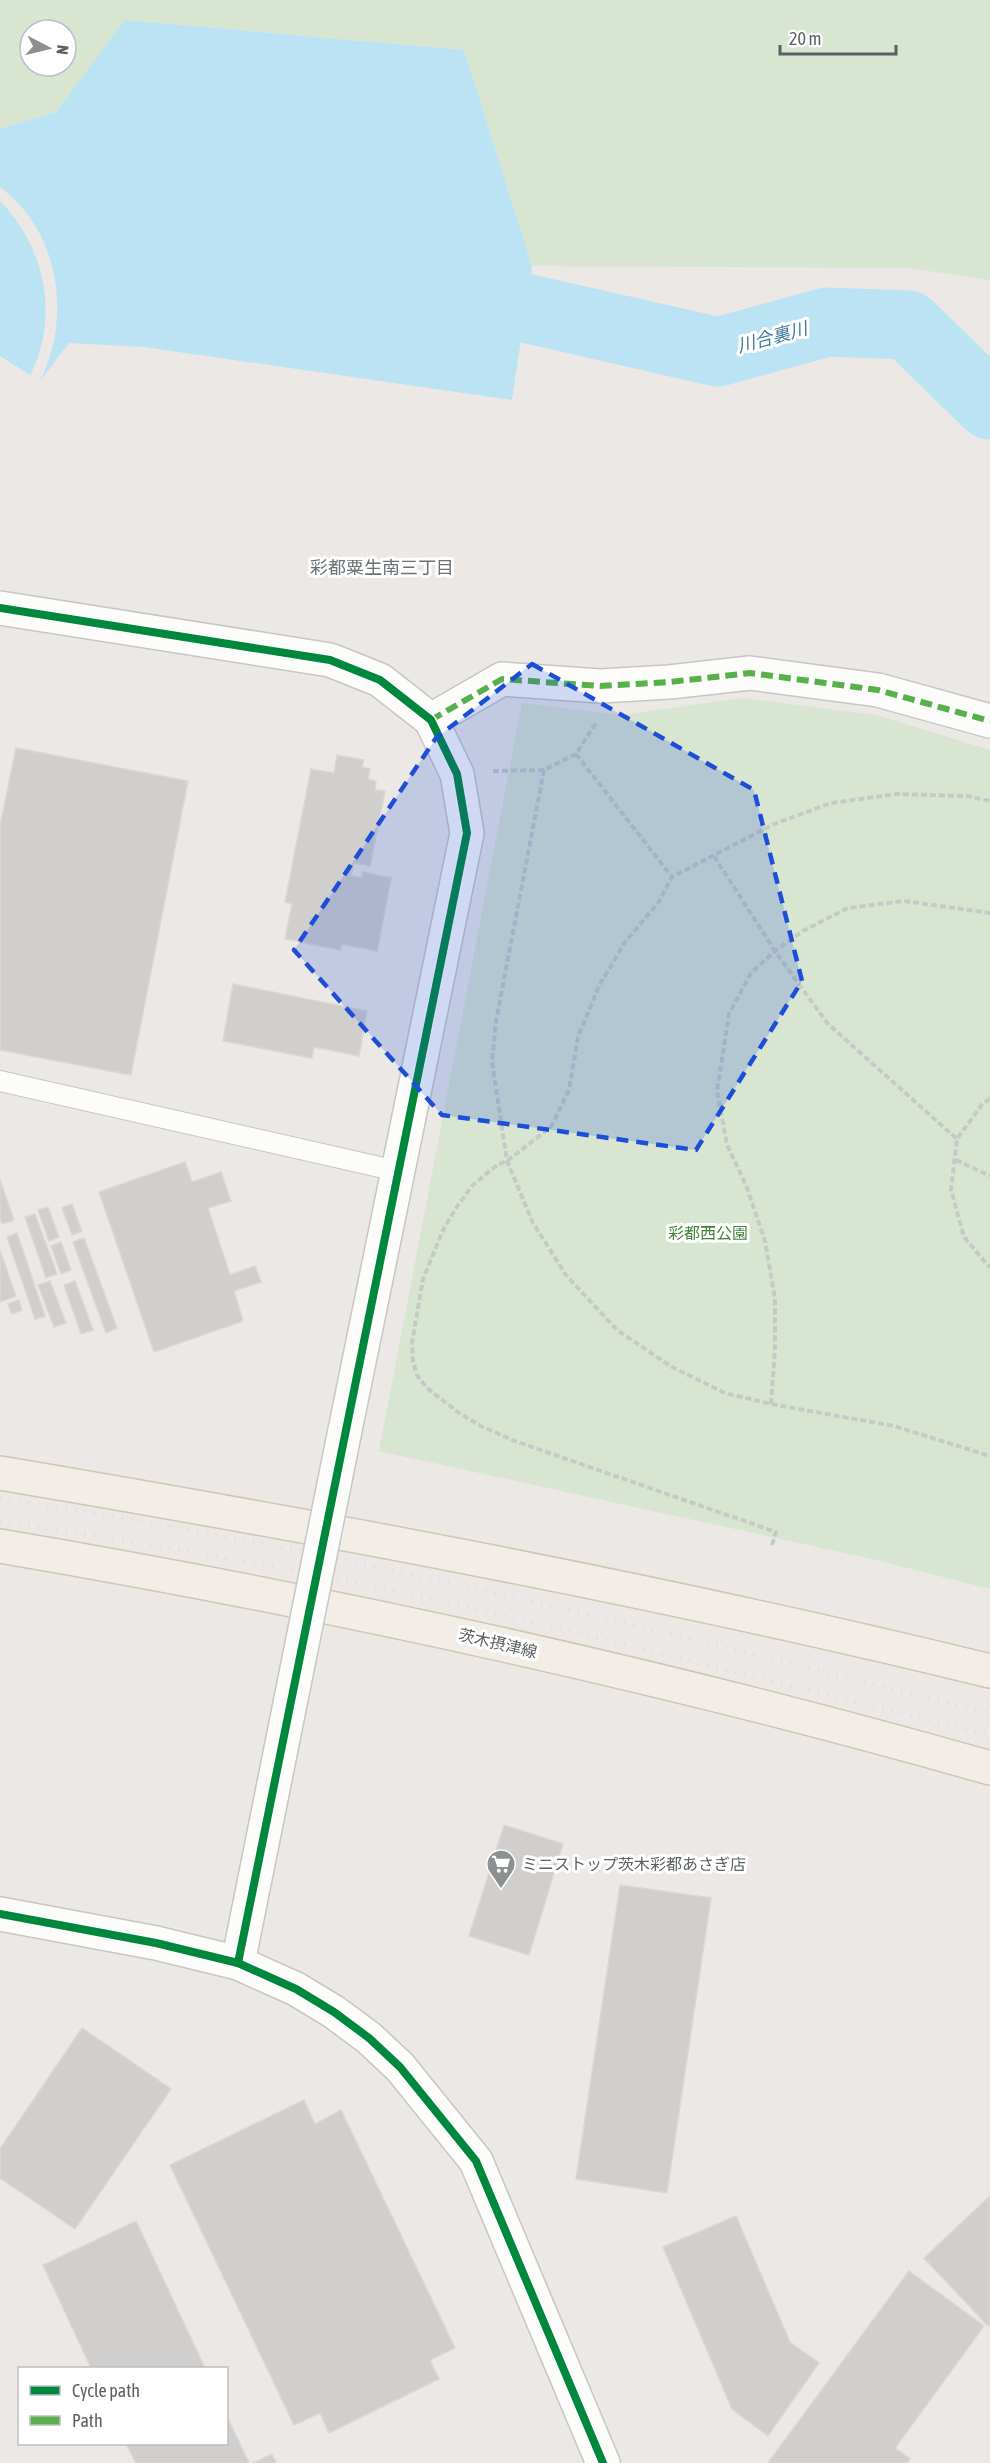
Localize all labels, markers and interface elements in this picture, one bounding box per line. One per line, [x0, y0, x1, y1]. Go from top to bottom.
north arrow [18, 18, 78, 78]
scale bar [780, 18, 896, 56]
text: 20 m [789, 28, 821, 49]
text: N [53, 44, 72, 56]
water label: 川合裏川 [735, 317, 811, 356]
district label: 彩都粟生南三丁目 [310, 557, 454, 578]
park label: 彩都西公園 [668, 1224, 748, 1242]
street label: 茨木摂津線 [457, 1625, 539, 1661]
supermarket icon: ミニストップ茨木彩都あさぎ店 [485, 1848, 517, 1890]
place label: ミニストップ茨木彩都あさぎ店 [522, 1855, 746, 1873]
legend [18, 2367, 228, 2445]
text: Cycle path [72, 2380, 140, 2401]
text: Path [72, 2410, 103, 2431]

